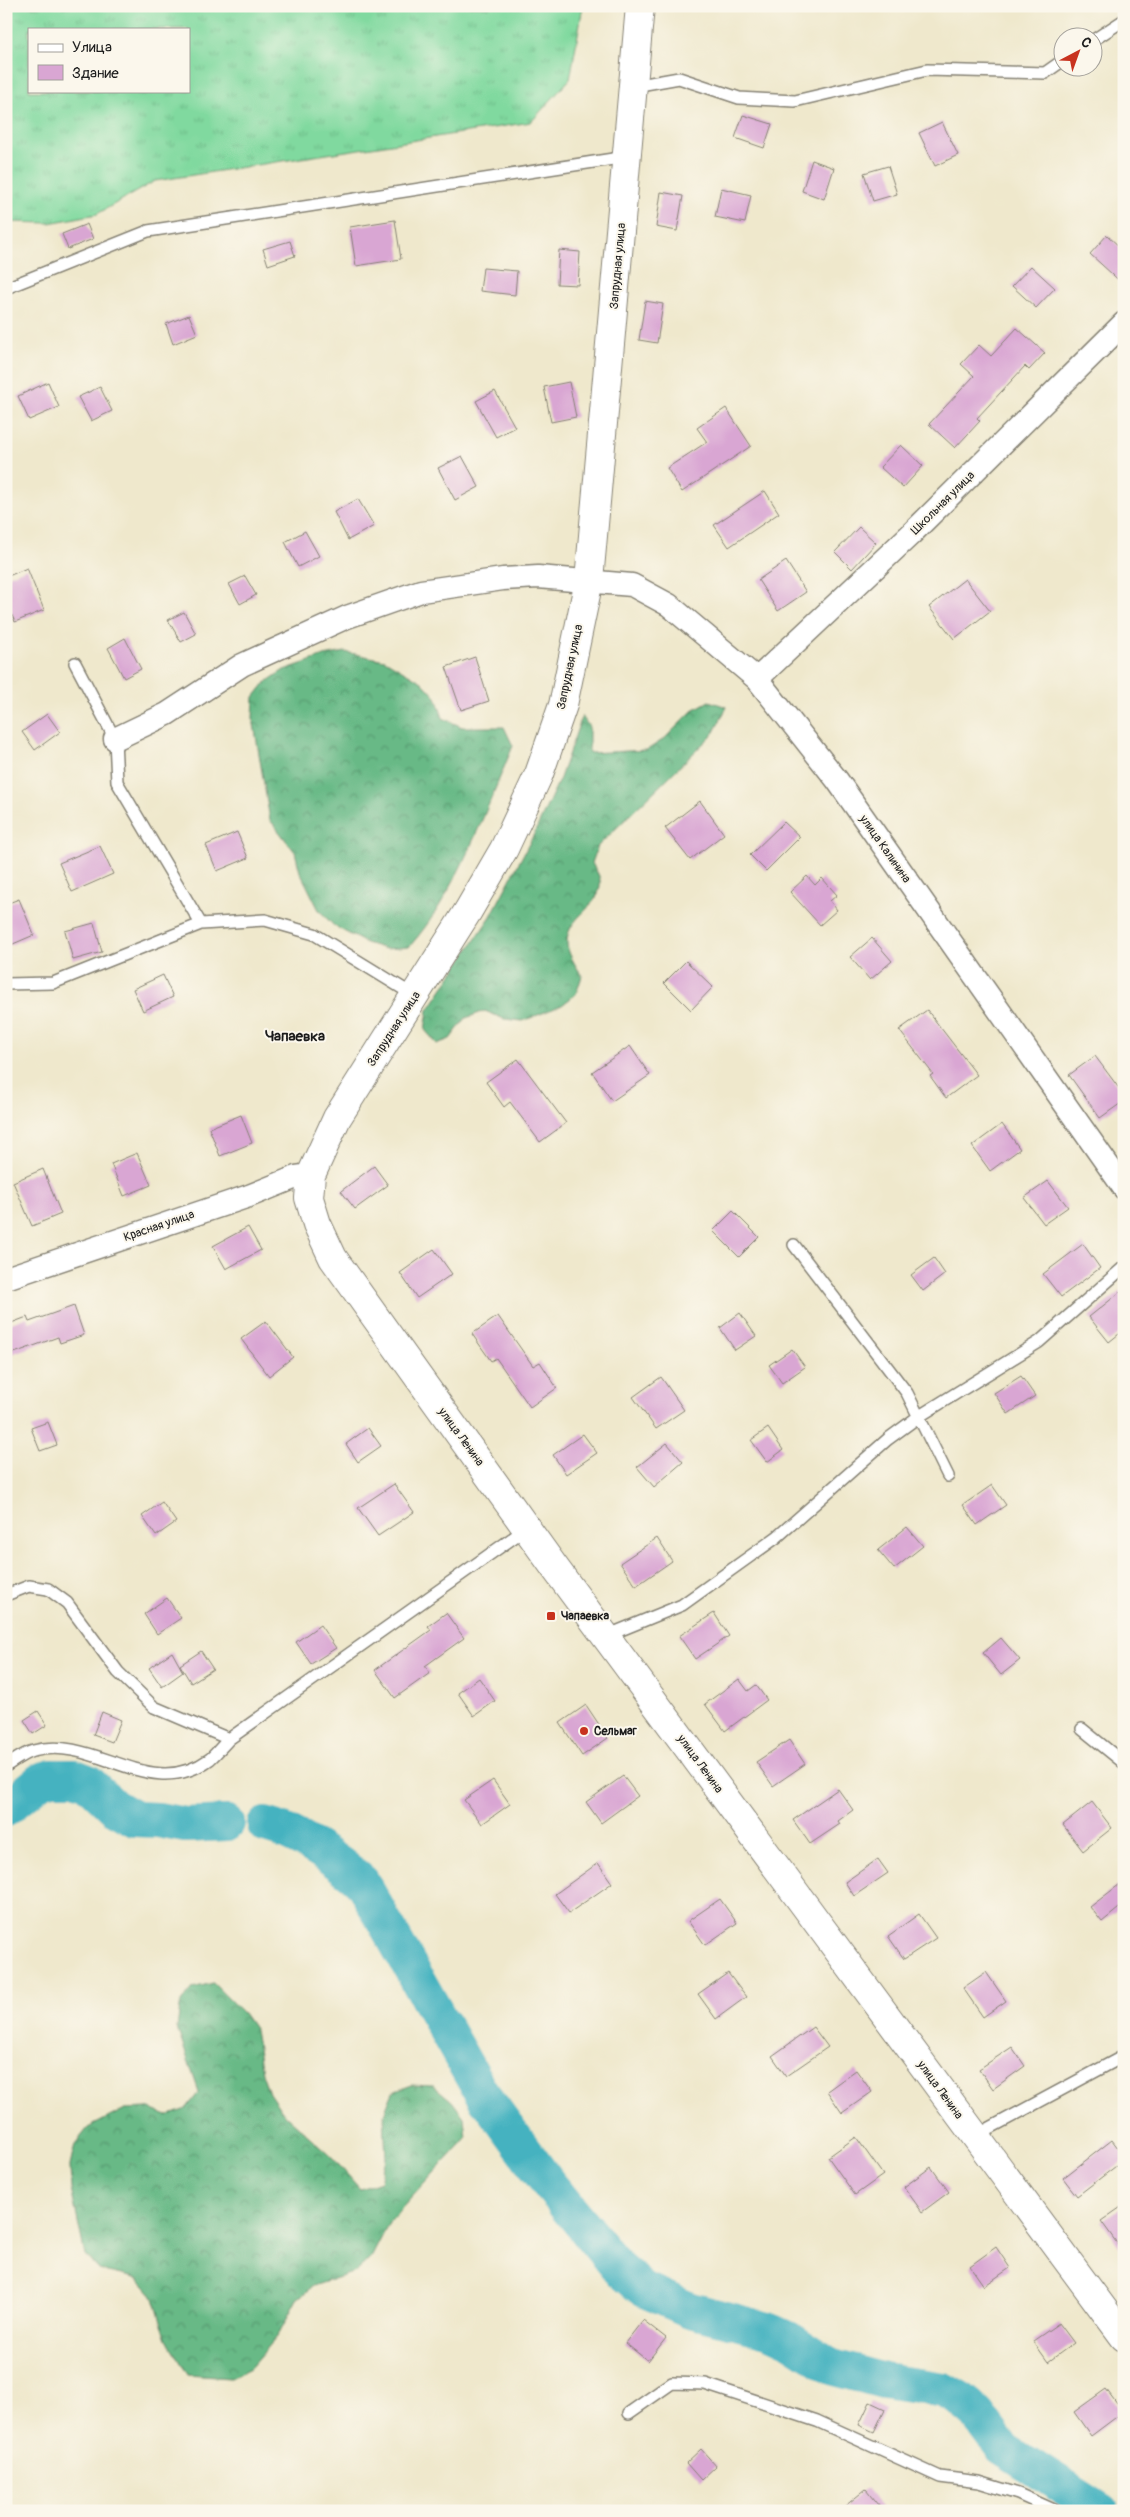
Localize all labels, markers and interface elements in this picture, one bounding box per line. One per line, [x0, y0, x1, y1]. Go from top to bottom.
legend [28, 28, 190, 92]
north arrow [1052, 28, 1102, 78]
text: С [1077, 33, 1095, 52]
text: Улица [72, 38, 112, 57]
text: Здание [72, 64, 119, 83]
street label: Запрудная улица [607, 222, 629, 310]
street label: Школьная улица [908, 468, 978, 538]
street label: Запрудная улица [554, 623, 586, 711]
street label: улица Калинина [855, 811, 914, 886]
street label: Запрудная улица [364, 988, 424, 1069]
district label: Чапаевка [265, 1027, 325, 1046]
street label: Красная улица [122, 1207, 197, 1245]
street label: улица Ленина [434, 1404, 487, 1469]
place label: Чапаевка [561, 1609, 609, 1624]
marker: Чапаевка [545, 1610, 557, 1622]
place label: Сельмаг [594, 1724, 638, 1739]
marker: Сельмаг [578, 1725, 590, 1737]
street label: улица Ленина [673, 1731, 726, 1796]
street label: улица Ленина [913, 2057, 966, 2122]

